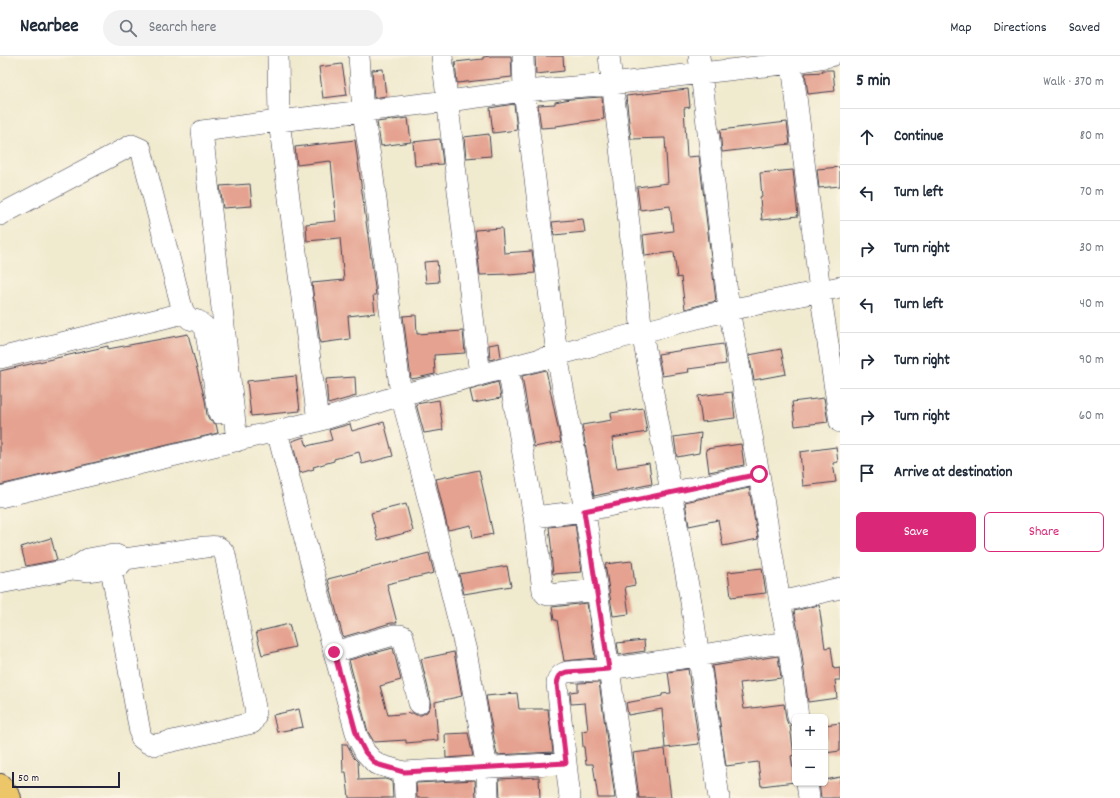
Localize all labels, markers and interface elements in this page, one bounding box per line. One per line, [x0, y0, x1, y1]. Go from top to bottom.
search box [103, 10, 383, 46]
text: Nearbee [20, 14, 79, 41]
icon: search [117, 17, 139, 39]
text: Search here [149, 17, 216, 39]
text: Map [950, 18, 972, 38]
text: Directions [994, 18, 1047, 38]
text: Saved [1069, 18, 1100, 38]
text: 5 min [856, 70, 890, 94]
text: Walk · 370 m [1043, 73, 1104, 92]
icon: ahead [856, 126, 878, 148]
text: Continue [894, 126, 943, 148]
text: 80 m [1080, 127, 1104, 146]
icon: left [856, 182, 878, 204]
text: Turn left [894, 182, 943, 204]
text: 70 m [1080, 183, 1104, 202]
icon: right [856, 238, 878, 260]
text: Turn right [894, 238, 950, 260]
text: 30 m [1079, 239, 1104, 258]
icon: left [856, 294, 878, 316]
text: Turn left [894, 294, 943, 316]
text: 40 m [1080, 295, 1104, 314]
icon: right [856, 350, 878, 372]
text: Turn right [894, 350, 950, 372]
text: 90 m [1079, 351, 1104, 370]
icon: right [856, 406, 878, 428]
text: Turn right [894, 406, 950, 428]
text: 60 m [1079, 407, 1104, 426]
icon: arrive [856, 462, 878, 484]
text: Arrive at destination [894, 462, 1012, 484]
route start [750, 465, 768, 483]
button: Save [856, 512, 976, 552]
button: Share [984, 512, 1104, 552]
route end [325, 643, 343, 661]
map controls [792, 714, 828, 786]
button: + [792, 714, 828, 750]
button: − [792, 750, 828, 786]
scale bar [12, 770, 120, 789]
text: 50 m [18, 771, 39, 787]

